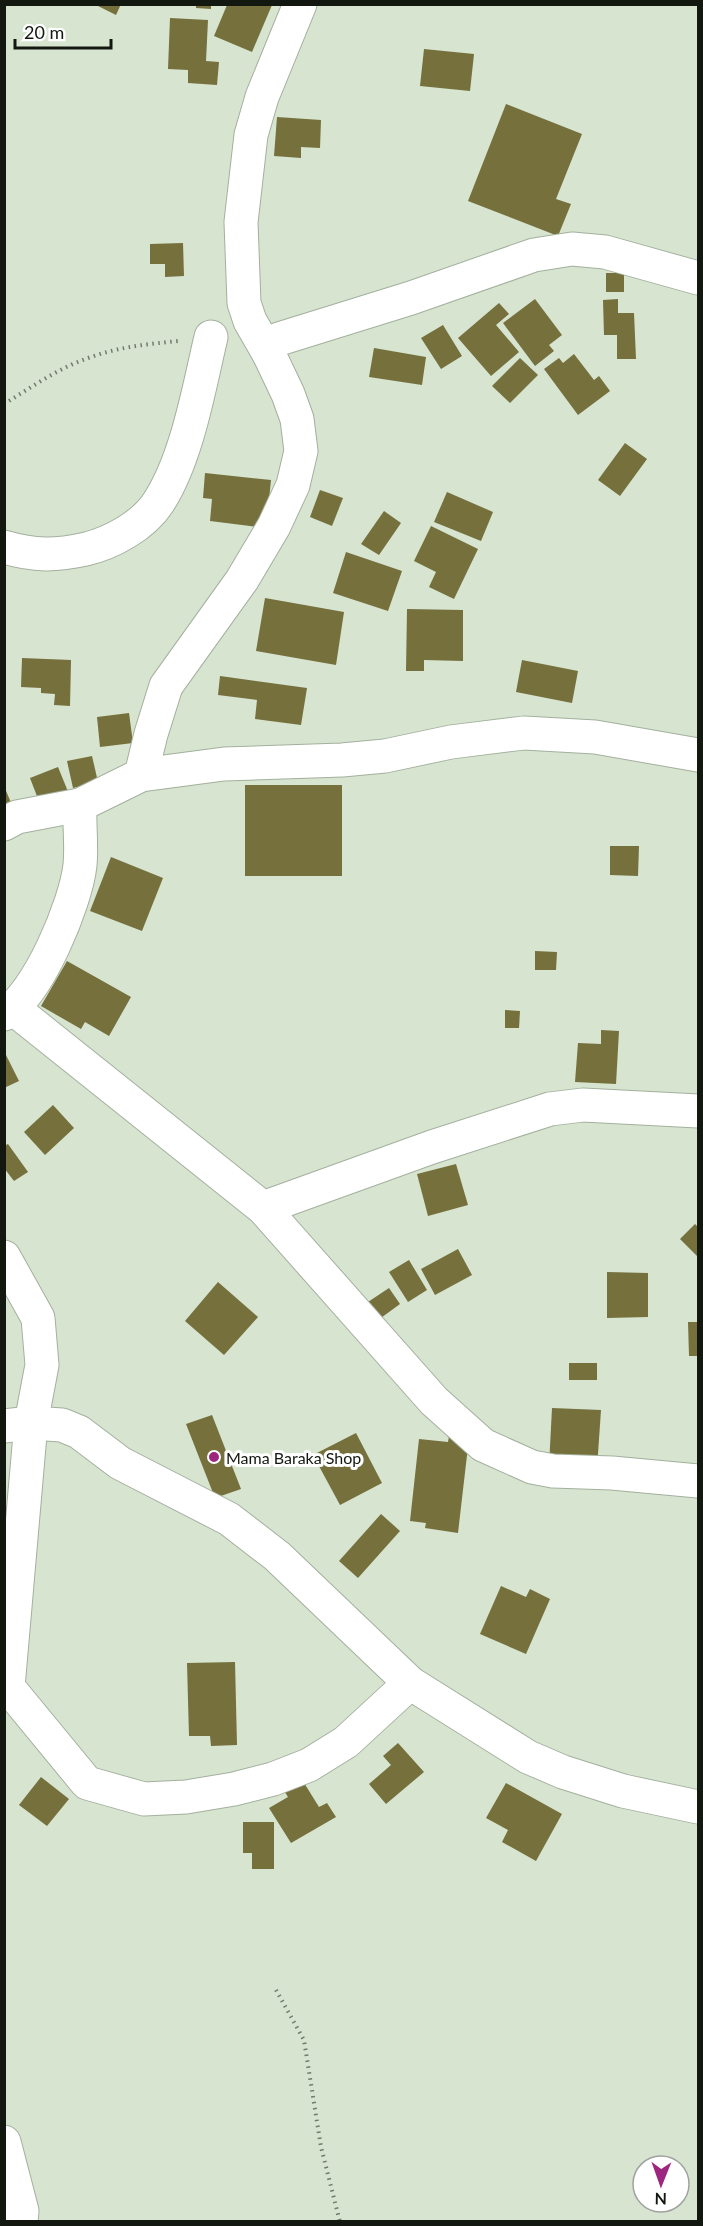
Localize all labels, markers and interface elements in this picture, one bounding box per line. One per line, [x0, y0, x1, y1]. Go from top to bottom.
scale bar [15, 12, 111, 50]
text: 20 m [24, 21, 64, 43]
place label: Mama Baraka Shop [226, 1448, 361, 1467]
marker: Mama Baraka Shop [207, 1450, 221, 1464]
north arrow [631, 2154, 691, 2214]
text: N [654, 2190, 667, 2209]

